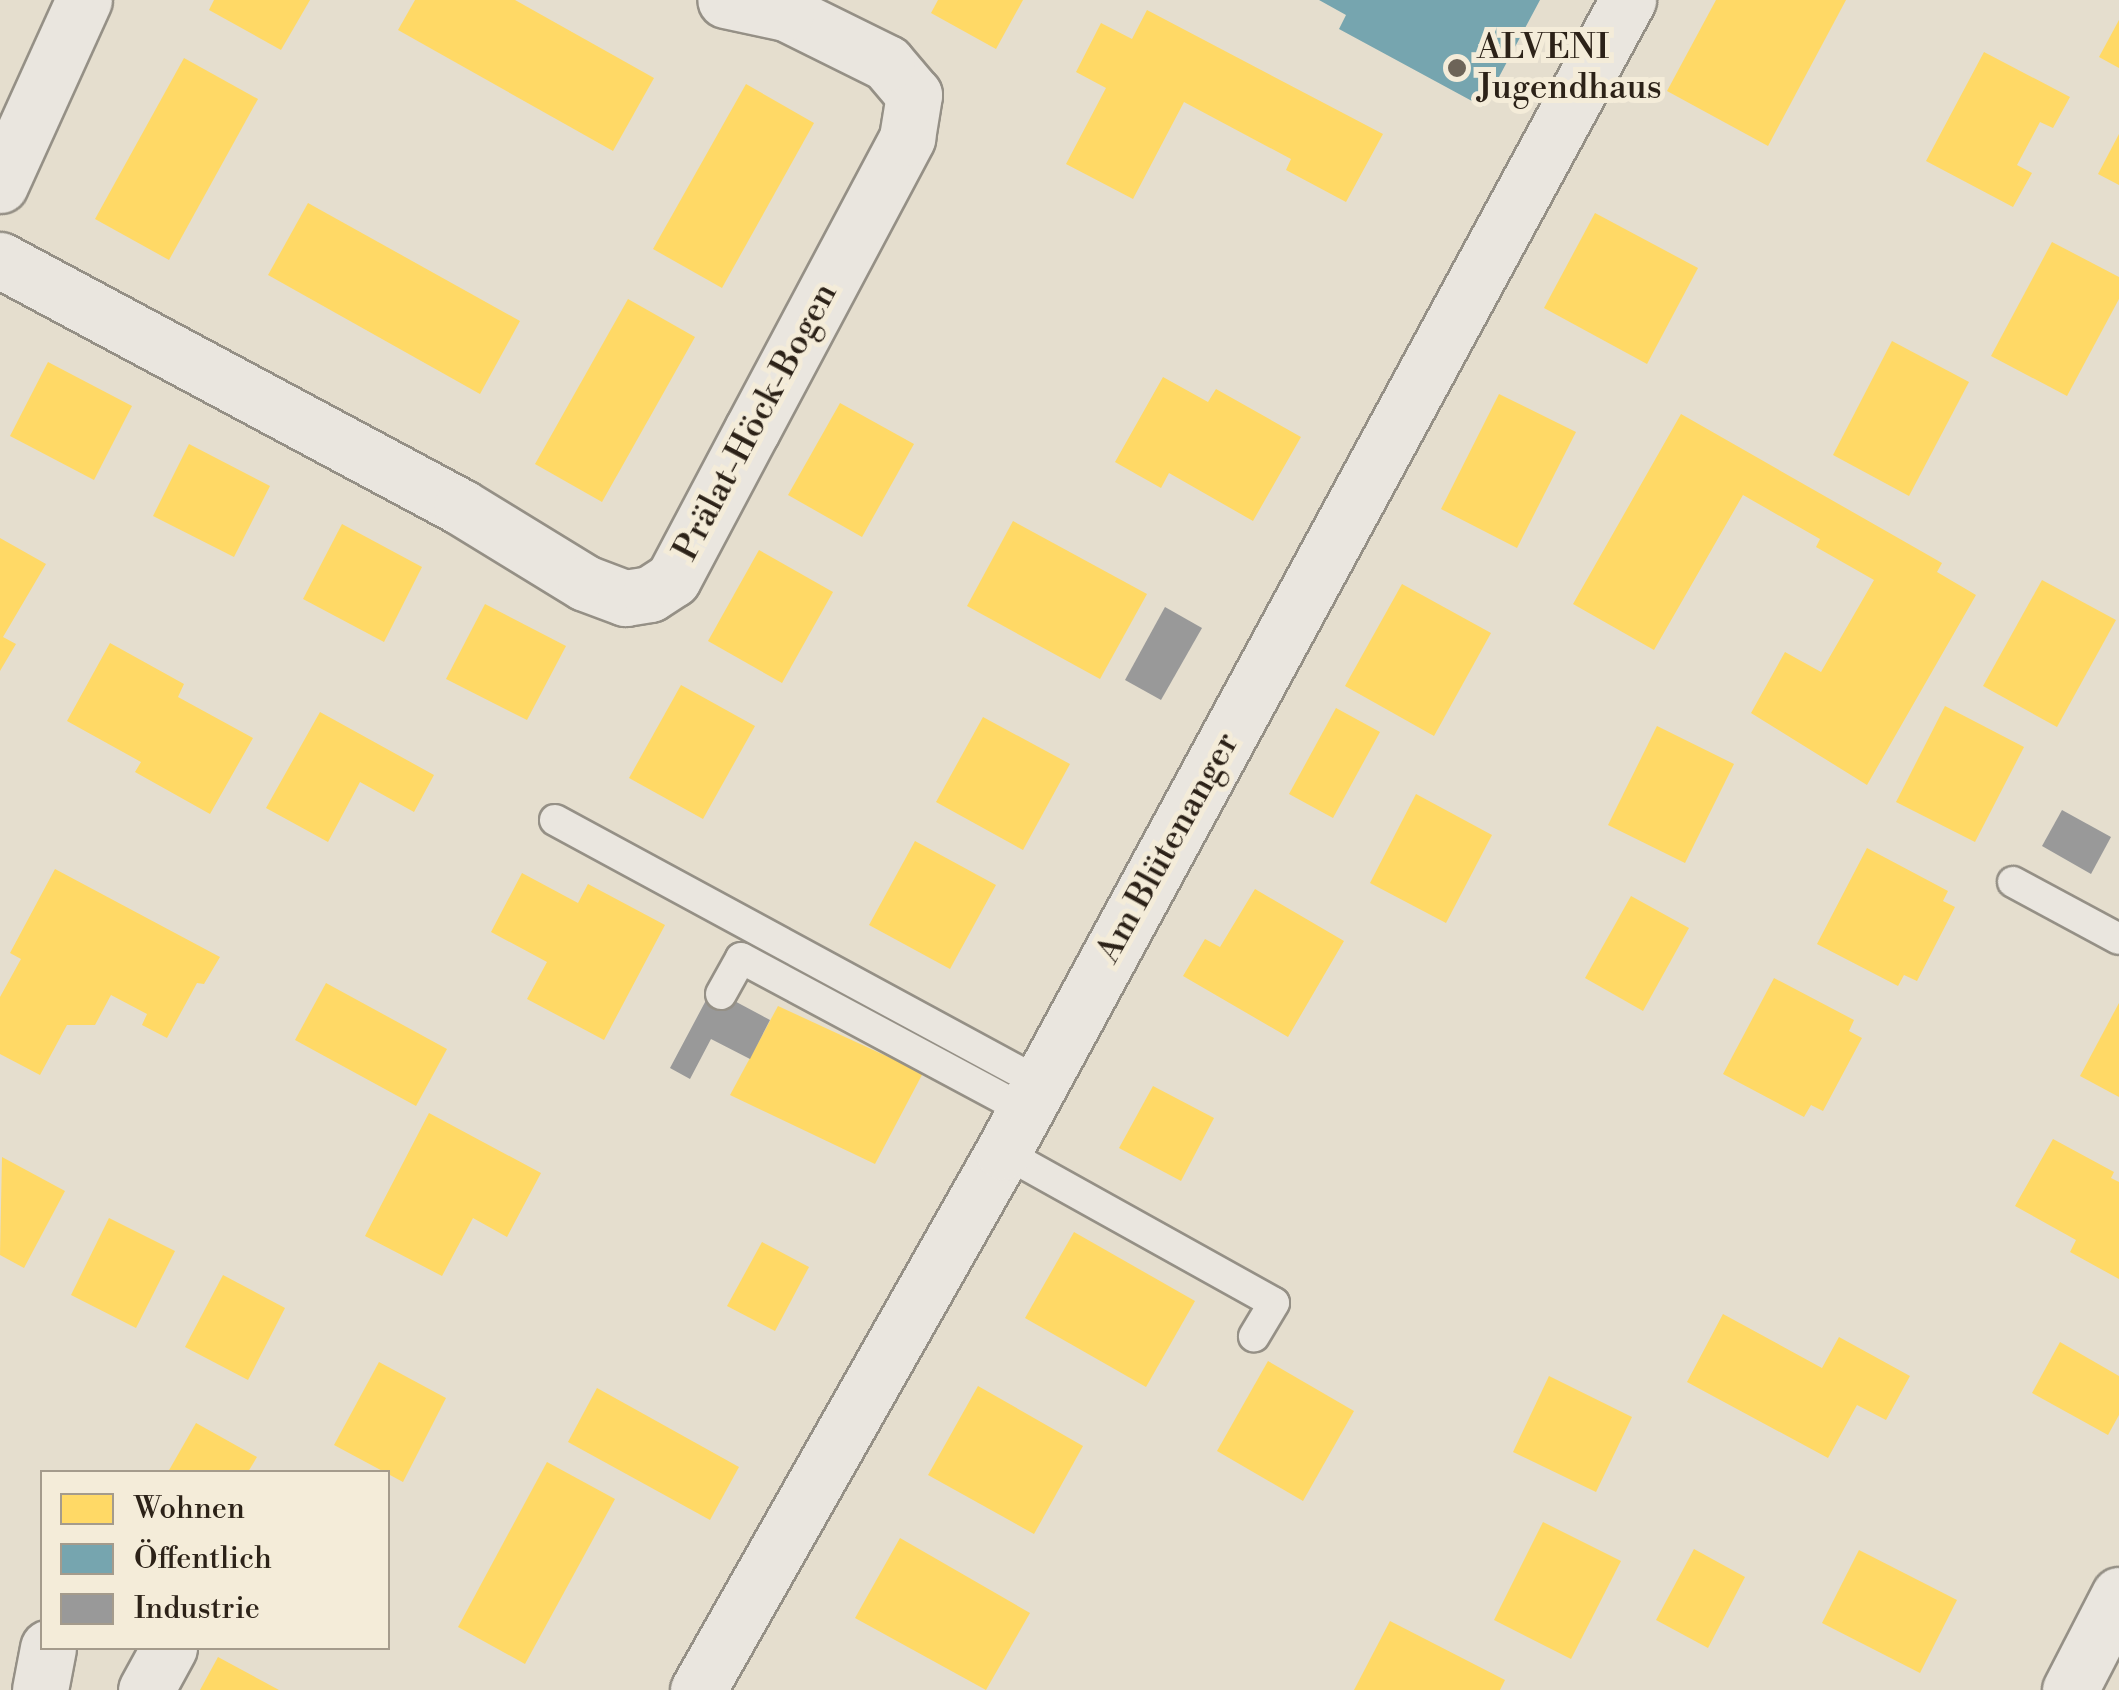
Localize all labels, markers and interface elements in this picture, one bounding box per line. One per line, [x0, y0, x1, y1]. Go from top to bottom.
place label: ALVENI Jugendhaus [1477, 27, 1662, 109]
marker: ALVENI Jugendhaus [1446, 57, 1468, 79]
street label: Prälat-Höck-Bogen [665, 276, 847, 568]
street label: Am Blütenanger [1087, 726, 1249, 970]
legend [40, 1470, 390, 1650]
text: Wohnen [134, 1490, 245, 1528]
text: Öffentlich [134, 1540, 272, 1578]
text: Industrie [134, 1590, 260, 1628]

